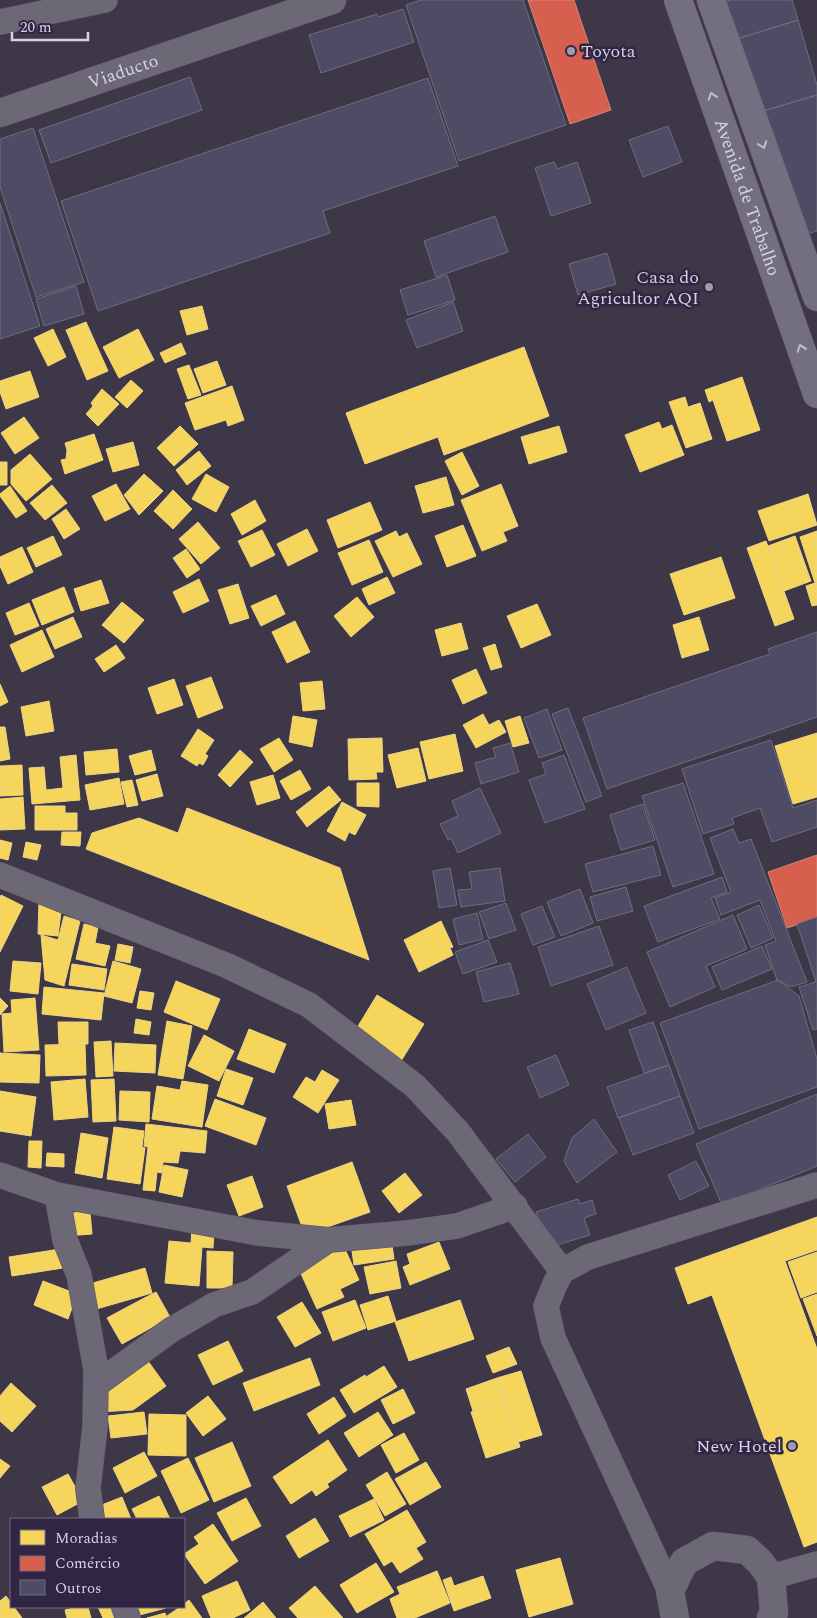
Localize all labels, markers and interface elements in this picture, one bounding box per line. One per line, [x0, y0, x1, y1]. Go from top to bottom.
scale bar [12, 10, 89, 42]
text: 20 m [20, 16, 52, 39]
place label: Toyota [581, 38, 636, 65]
marker: Toyota [565, 45, 577, 57]
street label: Viaducto [84, 47, 162, 96]
one-way arrow [708, 92, 718, 101]
street label: Avenida de Trabalho [707, 115, 788, 279]
one-way arrow [757, 140, 767, 149]
place label: Casa do Agricultor AQI [577, 264, 699, 312]
marker: Casa do Agricultor AQI [703, 281, 715, 293]
one-way arrow [797, 345, 807, 353]
place label: New Hotel [696, 1433, 782, 1460]
marker: New Hotel [786, 1440, 798, 1452]
legend [10, 1518, 185, 1608]
text: Moradias [55, 1527, 118, 1550]
text: Comércio [55, 1552, 120, 1575]
text: Outros [55, 1577, 102, 1600]

